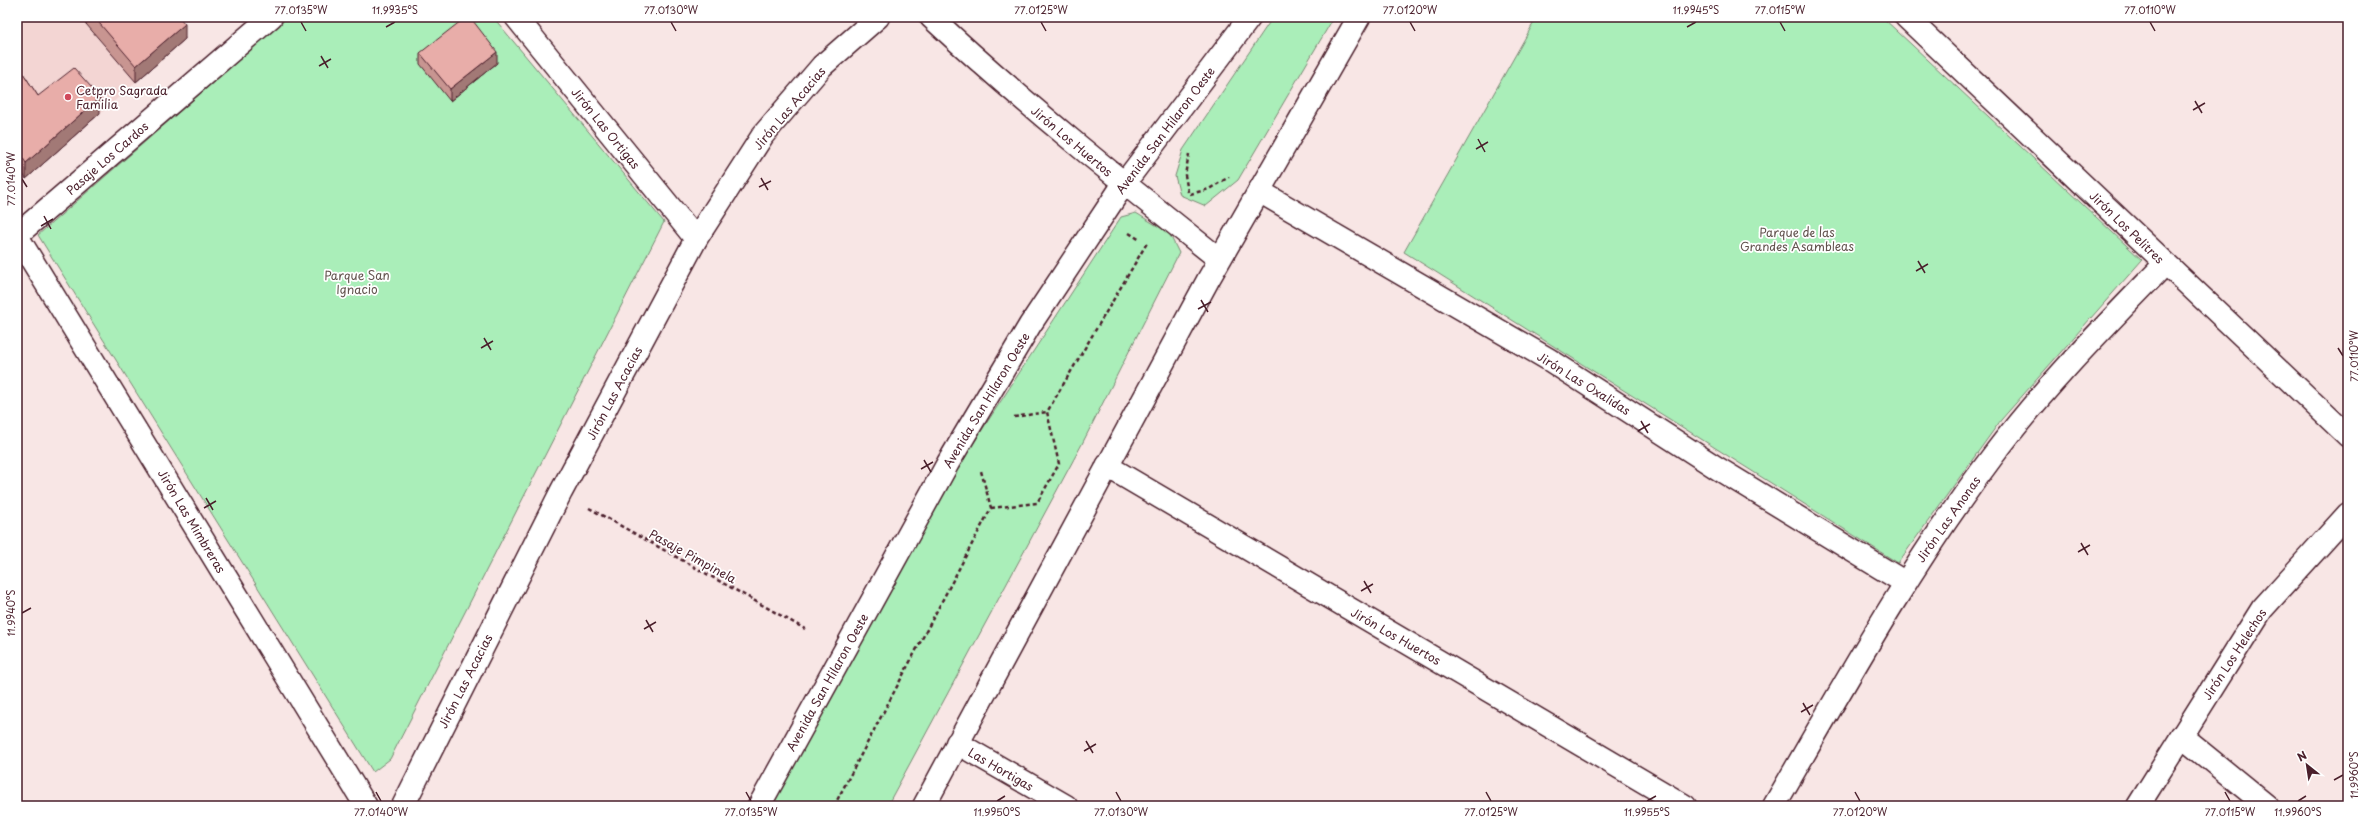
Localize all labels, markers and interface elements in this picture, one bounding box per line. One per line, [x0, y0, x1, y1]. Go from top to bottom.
text: 77.0135°W [275, 2, 328, 17]
text: 11.9935°S [372, 2, 418, 17]
text: 77.0130°W [644, 2, 699, 17]
text: 77.0125°W [1014, 2, 1068, 17]
text: 77.0120°W [1383, 2, 1438, 17]
text: 11.9945°S [1673, 2, 1719, 17]
text: 77.0115°W [1755, 2, 1806, 17]
text: 77.0110°W [2124, 2, 2176, 17]
street label: Jirón Las Acacias [749, 62, 830, 153]
street label: Avenida San Hilaron Oeste [1111, 63, 1219, 197]
place label: Cetpro Sagrada Familia [76, 81, 168, 113]
street label: Jirón Las Ortigas [567, 83, 645, 173]
marker: Cetpro Sagrada Familia [63, 92, 73, 102]
street label: Jirón Los Huertos [1027, 102, 1117, 181]
street label: Pasaje Los Cardos [62, 117, 152, 199]
text: 77.0140°W [3, 151, 18, 206]
street label: Jirón Los Pelitres [2086, 187, 2169, 268]
park label: Parque de las Grandes Asambleas [1740, 223, 1855, 255]
park label: Parque San Ignacio [324, 266, 390, 298]
street label: Avenida San Hilaron Oeste [938, 329, 1034, 471]
text: 77.0110°W [2346, 330, 2361, 382]
street label: Jirón Las Acacias [582, 343, 647, 443]
street label: Jirón Las Oxalidas [1534, 347, 1635, 419]
street label: Jirón Las Mimbreras [154, 466, 230, 576]
street label: Jirón Las Anonas [1912, 472, 1985, 566]
street label: Pasaje Pimpinela [646, 525, 740, 588]
text: 11.9940°S [3, 589, 18, 637]
street label: Jirón Los Huertos [1348, 603, 1445, 669]
street label: Jirón Los Helechos [2198, 604, 2271, 703]
street label: Avenida San Hilaron Oeste [782, 610, 872, 754]
street label: Jirón Las Acacias [433, 630, 497, 731]
street label: Las Hortigas [965, 743, 1038, 795]
north arrow [2287, 745, 2327, 785]
text: N [2294, 746, 2310, 765]
text: 11.9960°S [2346, 751, 2361, 799]
text: 77.0140°W [354, 804, 409, 819]
text: 77.0135°W [725, 804, 778, 819]
text: 11.9950°S [974, 804, 1020, 819]
text: 77.0130°W [1094, 804, 1149, 819]
text: 77.0125°W [1464, 804, 1518, 819]
text: 11.9955°S [1624, 804, 1670, 819]
text: 77.0120°W [1833, 804, 1888, 819]
text: 77.0115°W [2205, 804, 2256, 819]
text: 11.9960°S [2274, 804, 2322, 819]

